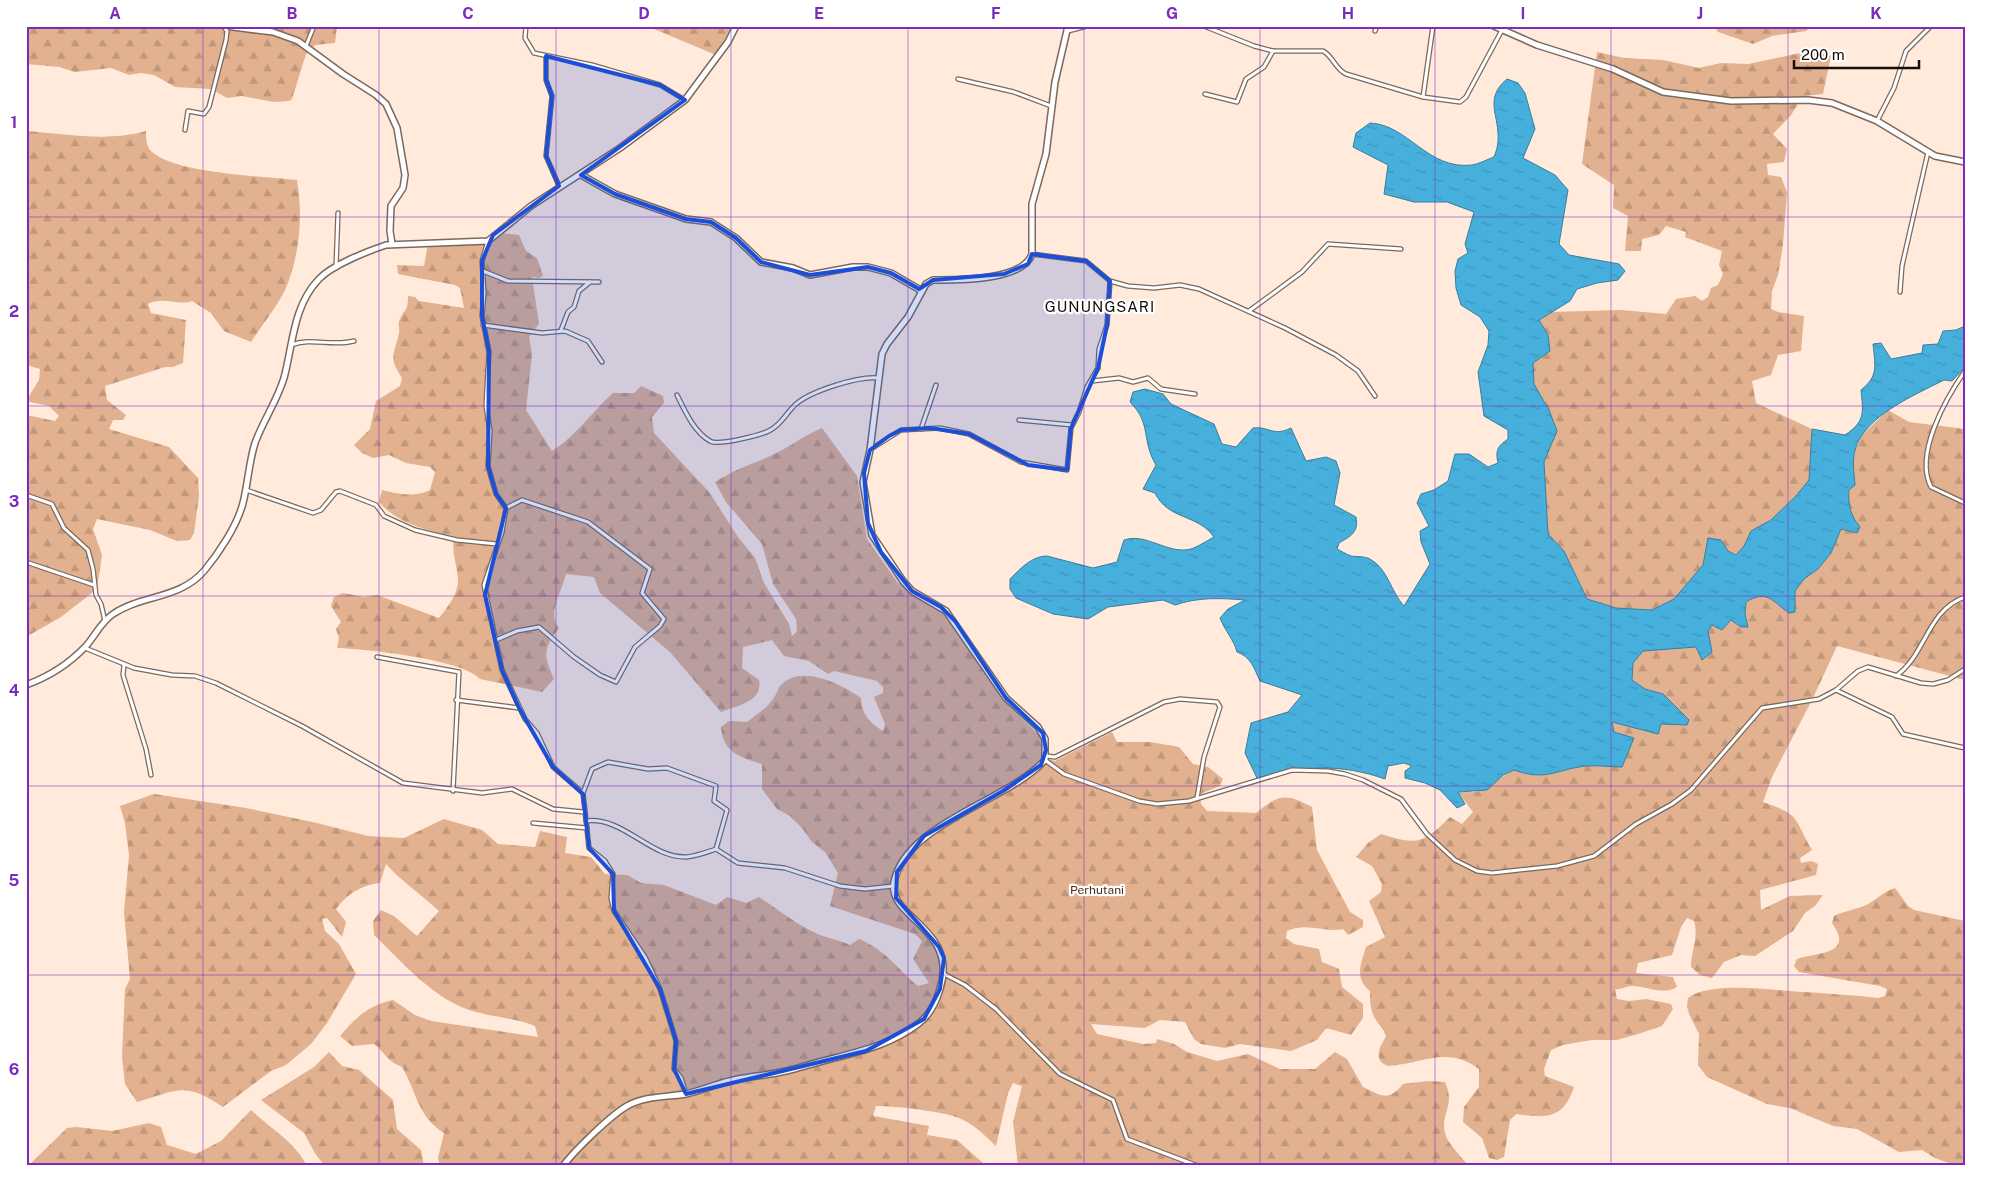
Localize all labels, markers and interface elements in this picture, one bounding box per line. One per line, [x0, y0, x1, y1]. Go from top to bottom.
text: A [109, 4, 121, 23]
text: B [287, 4, 298, 23]
text: C [462, 4, 474, 23]
text: D [638, 4, 650, 23]
text: E [814, 4, 824, 23]
text: F [991, 4, 1001, 23]
text: G [1166, 4, 1178, 23]
text: H [1342, 4, 1354, 23]
text: I [1521, 4, 1525, 23]
text: J [1697, 4, 1703, 23]
text: K [1870, 4, 1882, 23]
scale bar [1794, 38, 1918, 70]
text: 200 m [1801, 46, 1845, 63]
text: 1 [11, 113, 17, 132]
district label: GUNUNGSARI [1045, 298, 1155, 315]
text: 2 [9, 302, 19, 321]
text: 3 [9, 492, 19, 511]
text: 4 [9, 681, 20, 700]
text: 5 [9, 871, 20, 890]
park label: Perhutani [1070, 883, 1124, 897]
text: 6 [9, 1060, 19, 1079]

